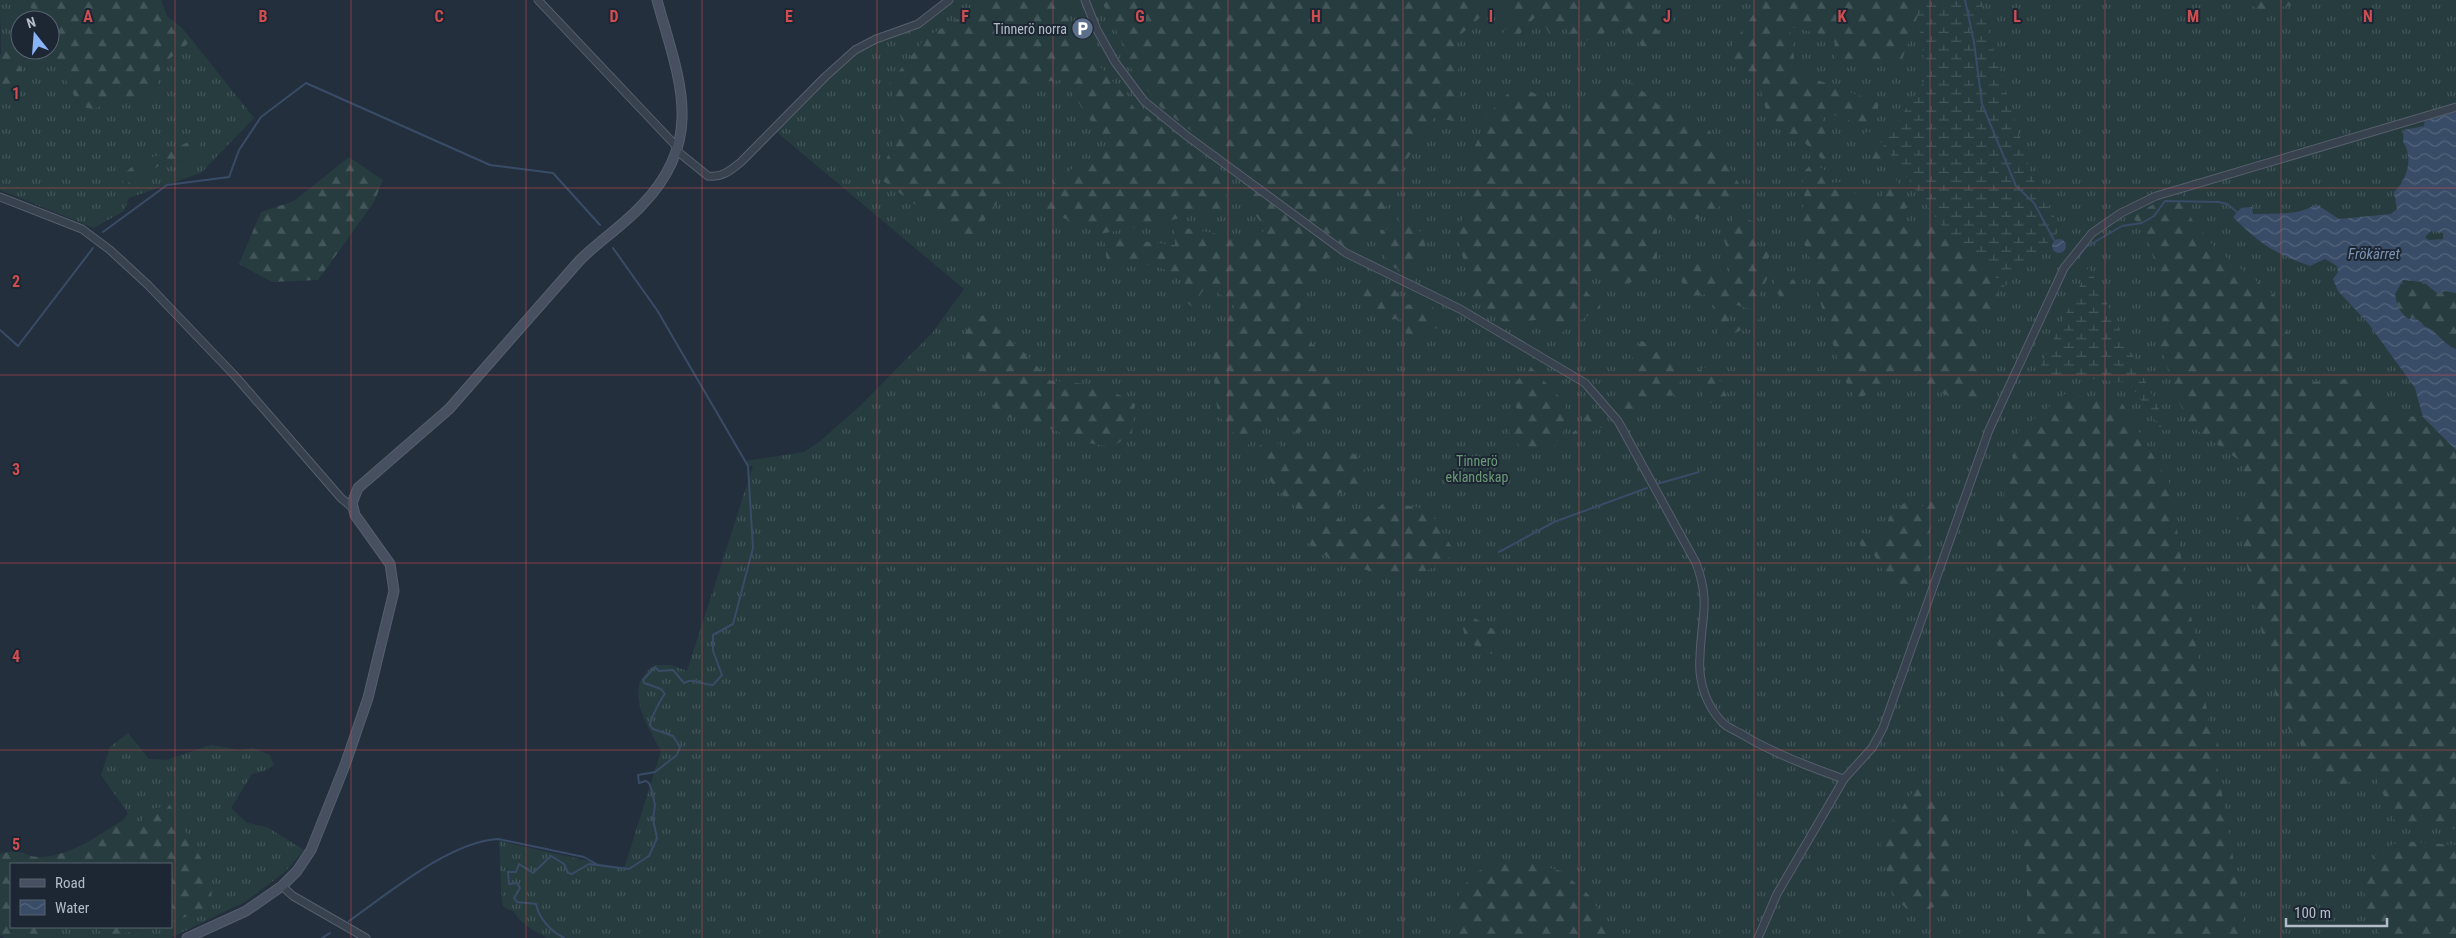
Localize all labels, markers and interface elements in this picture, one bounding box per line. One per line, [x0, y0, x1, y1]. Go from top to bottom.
text: A [83, 7, 93, 26]
text: B [259, 7, 268, 26]
text: C [434, 7, 444, 26]
text: D [609, 7, 619, 26]
text: E [785, 7, 793, 26]
text: F [961, 7, 969, 26]
text: G [1135, 7, 1145, 26]
text: H [1311, 7, 1321, 26]
text: I [1489, 7, 1493, 26]
text: J [1663, 7, 1671, 26]
text: K [1838, 7, 1847, 26]
text: L [2013, 7, 2021, 26]
text: M [2187, 7, 2199, 26]
text: N [2363, 7, 2373, 26]
north arrow [10, 10, 60, 60]
text: N [25, 14, 38, 31]
parking icon: Tinnerö norra [1071, 17, 1095, 41]
place label: Tinnerö norra [993, 21, 1067, 37]
text: 1 [12, 84, 20, 103]
water label: Frökärret [2348, 245, 2401, 263]
text: 2 [12, 272, 20, 291]
park label: Tinnerö eklandskap [1446, 453, 1509, 485]
text: 3 [12, 460, 20, 479]
text: 4 [12, 647, 20, 666]
text: 5 [12, 835, 20, 854]
legend [10, 863, 172, 928]
text: Road [55, 874, 85, 892]
scale bar [2286, 896, 2387, 928]
text: Water [55, 899, 90, 917]
text: 100 m [2294, 904, 2331, 922]

